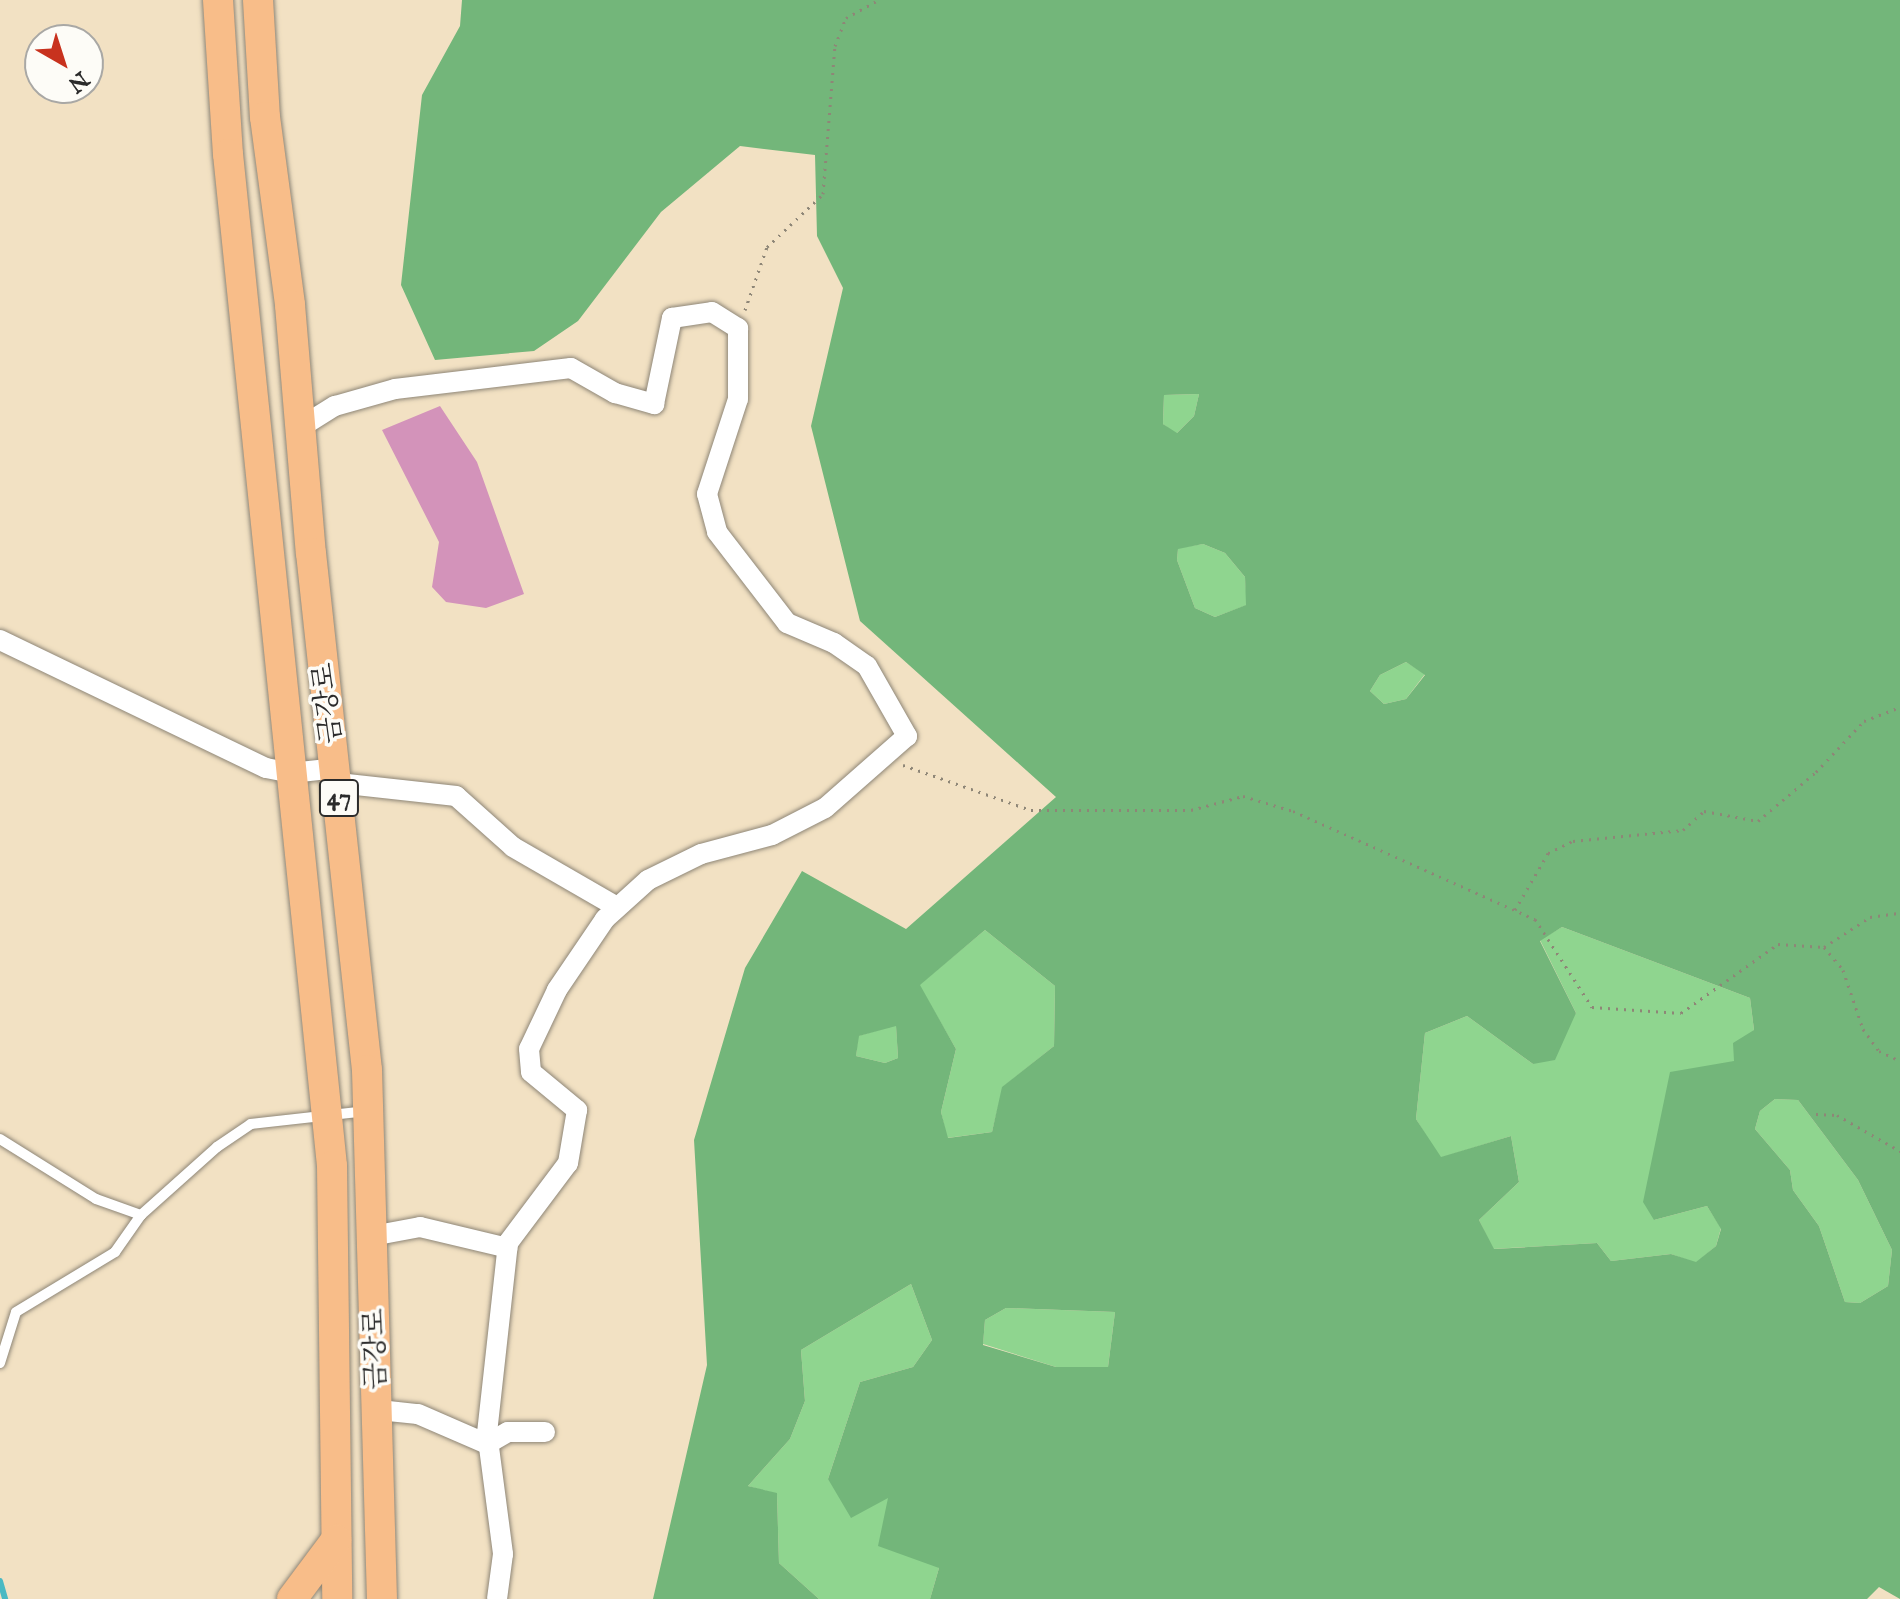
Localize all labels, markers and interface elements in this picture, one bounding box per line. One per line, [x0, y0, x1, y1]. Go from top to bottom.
north arrow [24, 24, 104, 104]
text: N [62, 64, 94, 98]
street label: 금강로 [307, 661, 351, 745]
road number: 47 [317, 776, 361, 820]
street label: 금강로 [359, 1308, 395, 1390]

